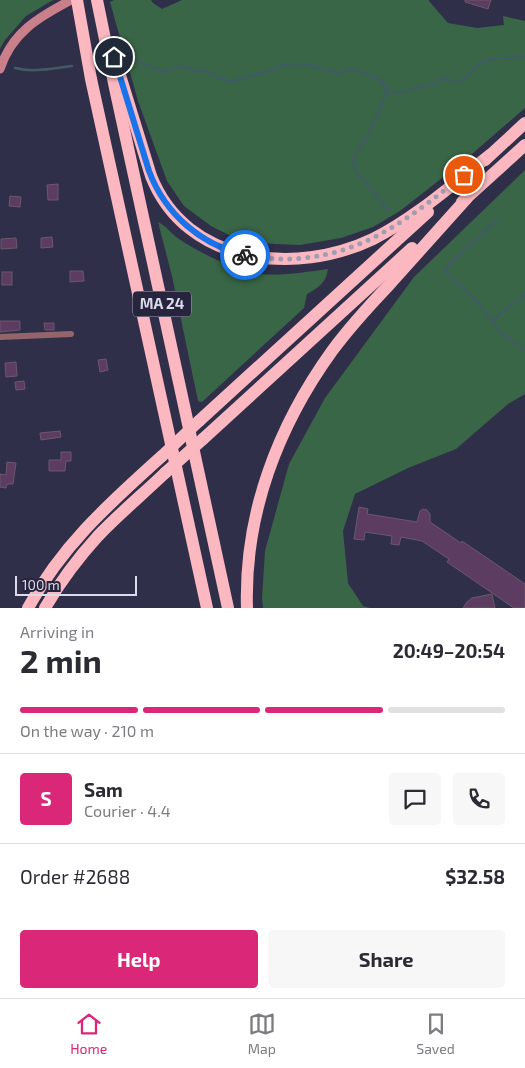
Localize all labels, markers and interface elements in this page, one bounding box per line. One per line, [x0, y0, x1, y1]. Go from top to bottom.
pin [93, 36, 135, 78]
icon: home [100, 43, 128, 71]
pin [443, 154, 485, 196]
icon: bag [450, 161, 478, 189]
courier [220, 230, 270, 280]
icon: bike [231, 241, 259, 269]
road number: MA 24 [133, 292, 191, 316]
scale bar [15, 573, 138, 596]
text: 100 m [22, 576, 60, 593]
text: Arriving in [20, 622, 94, 641]
text: 20:49–20:54 [393, 639, 505, 662]
text: 2 min [20, 641, 102, 679]
text: On the way · 210 m [20, 721, 154, 740]
button: chat [389, 773, 441, 825]
button: phone [453, 773, 505, 825]
text: Sam [84, 778, 123, 801]
text: S [40, 787, 52, 810]
text: Courier · 4.4 [84, 801, 171, 820]
text: Order #2688 [20, 865, 130, 888]
text: $32.58 [445, 865, 505, 888]
button: Help [20, 930, 258, 988]
button: Share [268, 930, 505, 988]
tab: Home [70, 1010, 107, 1057]
tab: Map [248, 1010, 276, 1057]
tab: Saved [416, 1010, 455, 1057]

